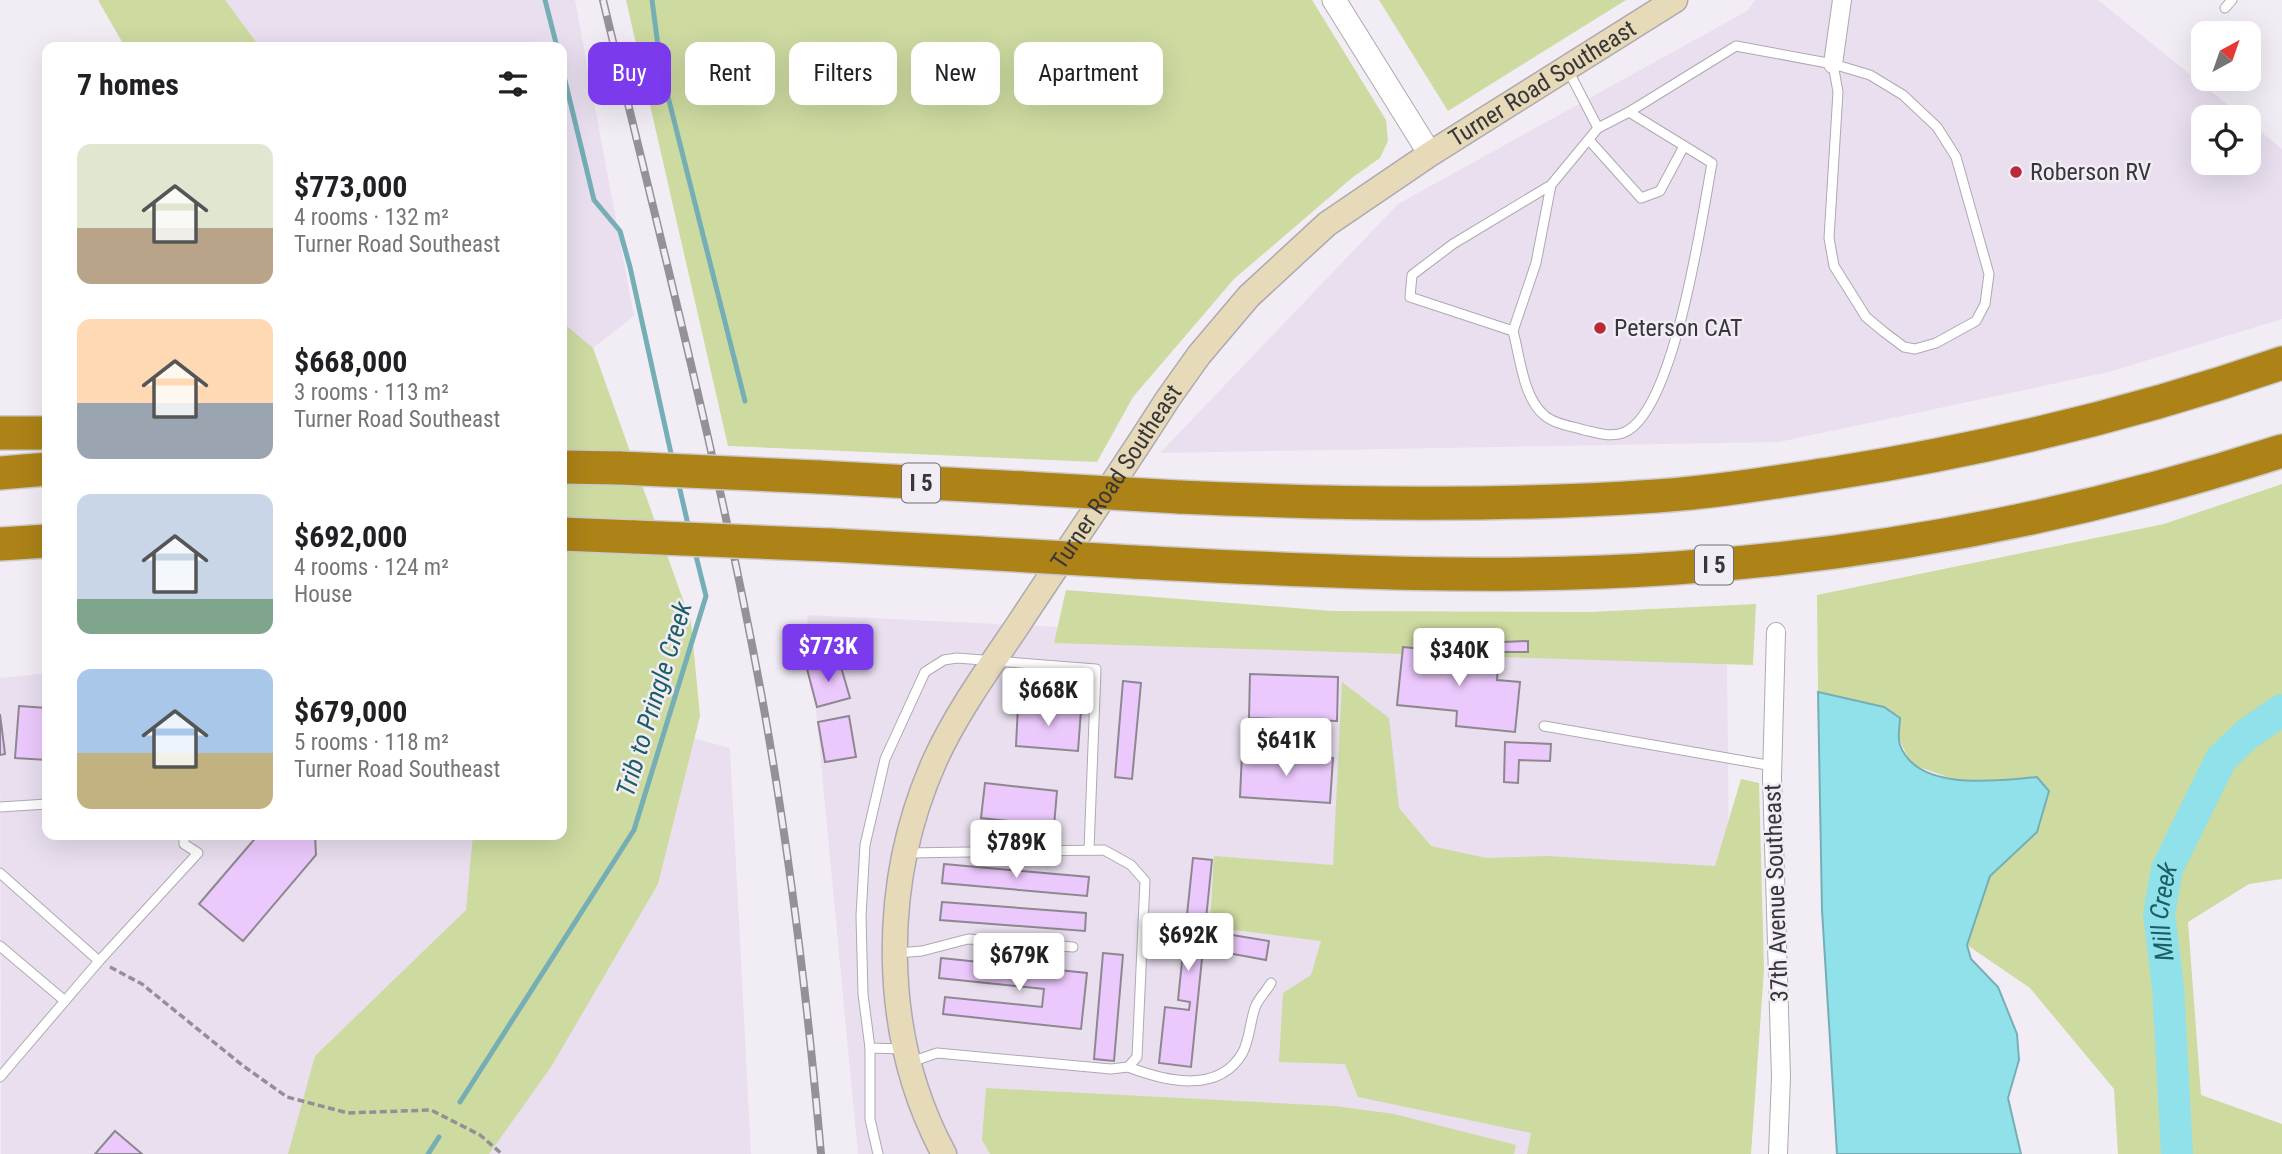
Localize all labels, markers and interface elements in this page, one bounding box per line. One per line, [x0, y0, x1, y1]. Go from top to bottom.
street label: Turner Road Southeast [1444, 14, 1641, 153]
north arrow [2191, 21, 2261, 91]
map controls [2191, 21, 2261, 175]
chip: Buy [588, 42, 671, 105]
chip: Rent [685, 42, 775, 105]
chip: Filters [789, 42, 897, 105]
chip: New [911, 42, 1000, 105]
chip: Apartment [1014, 42, 1163, 105]
icon: filters [494, 65, 532, 103]
text: 7 homes [77, 67, 179, 102]
button: locate [2191, 105, 2261, 175]
place label: Roberson RV [2030, 158, 2151, 186]
marker: Roberson RV [2008, 164, 2024, 180]
text: $773,000 [294, 169, 407, 204]
icon: home [133, 172, 217, 256]
text: 4 rooms · 132 m² [294, 204, 449, 231]
text: Turner Road Southeast [294, 231, 500, 258]
place label: Peterson CAT [1614, 314, 1743, 342]
marker: Peterson CAT [1592, 320, 1608, 336]
text: $668,000 [294, 344, 407, 379]
icon: home [133, 347, 217, 431]
text: 3 rooms · 113 m² [294, 379, 449, 406]
street label: Turner Road Southeast [1045, 379, 1187, 574]
text: Turner Road Southeast [294, 406, 500, 433]
road number: I 5 [902, 463, 940, 503]
text: $692,000 [294, 519, 407, 554]
icon: home [133, 522, 217, 606]
road number: I 5 [1695, 545, 1733, 584]
text: 4 rooms · 124 m² [294, 554, 449, 581]
text: House [294, 581, 352, 608]
water label: Trib to Pringle Creek [610, 597, 698, 800]
pin: $773K [779, 624, 877, 684]
pin: $340K [1410, 628, 1508, 688]
text: $773K [798, 633, 858, 660]
text: $340K [1429, 637, 1489, 664]
pin: $668K [999, 668, 1097, 728]
text: $668K [1018, 677, 1078, 704]
text: $679,000 [294, 694, 407, 729]
icon: home [133, 697, 217, 781]
pin: $641K [1237, 718, 1335, 778]
text: $641K [1256, 727, 1316, 754]
text: 5 rooms · 118 m² [294, 729, 449, 756]
text: Turner Road Southeast [294, 756, 500, 783]
street label: 37th Avenue Southeast [1758, 784, 1794, 1002]
pin: $789K [967, 820, 1065, 880]
text: $789K [986, 829, 1046, 856]
water label: Mill Creek [2143, 856, 2183, 963]
pin: $692K [1139, 914, 1237, 973]
text: $692K [1158, 922, 1218, 949]
pin: $679K [970, 934, 1068, 993]
text: $679K [989, 942, 1049, 969]

